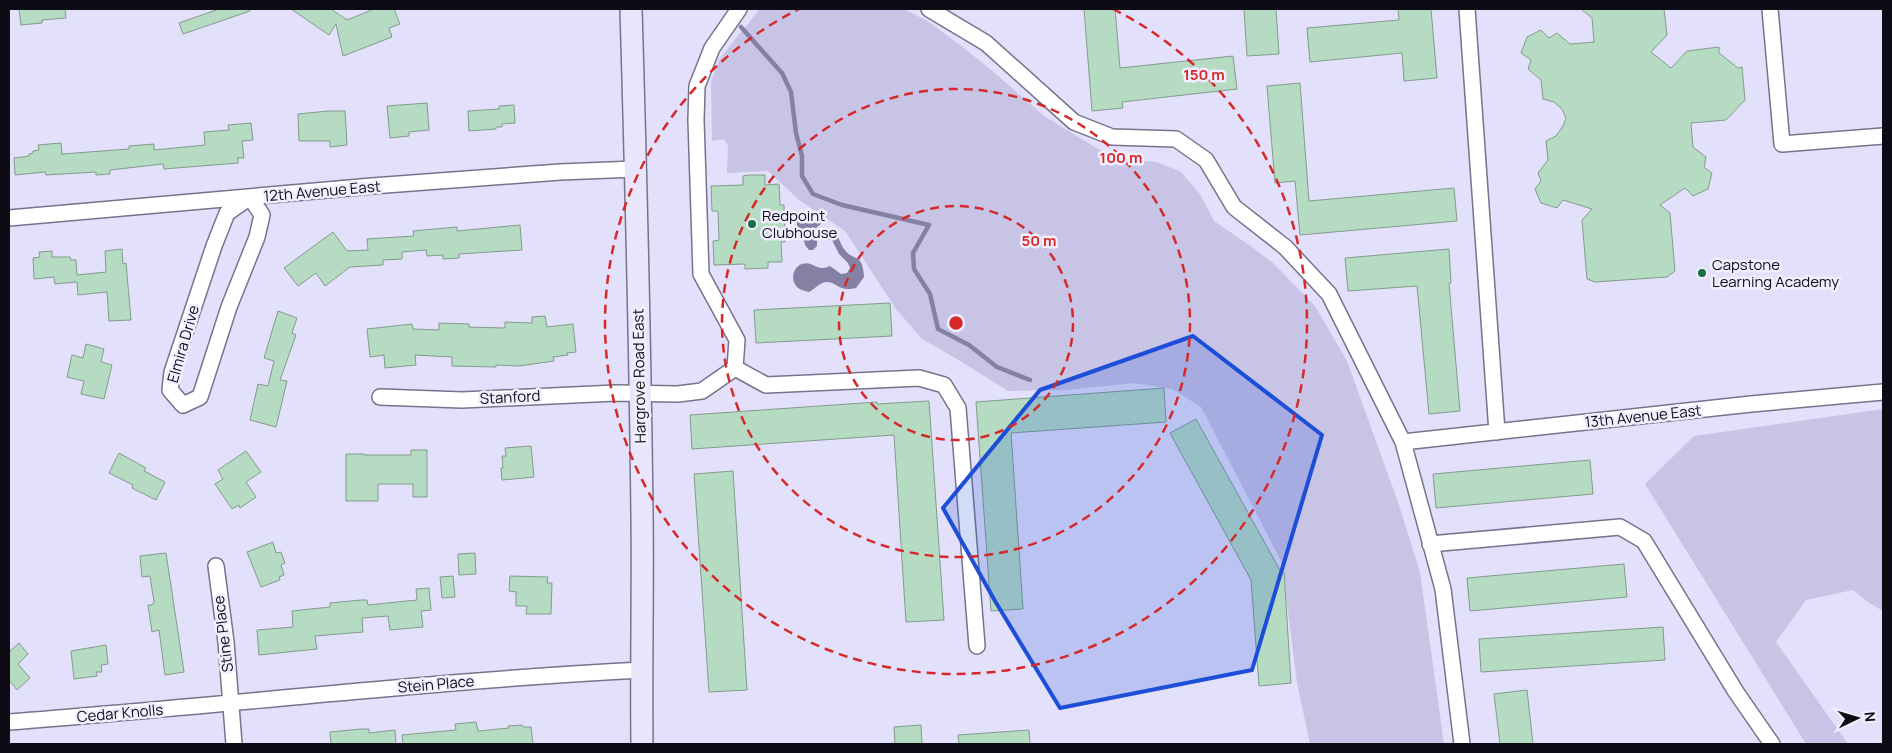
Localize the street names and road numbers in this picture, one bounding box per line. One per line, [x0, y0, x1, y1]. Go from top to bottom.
street label: 12th Avenue East [263, 175, 381, 207]
street label: Elmira Drive [162, 303, 204, 385]
street label: Hargrove Road East [627, 308, 651, 444]
street label: Stanford [479, 385, 541, 409]
street label: 13th Avenue East [1584, 399, 1702, 433]
street label: Stine Place [208, 594, 238, 674]
street label: Stein Place [397, 670, 475, 698]
street label: Cedar Knolls [76, 699, 164, 727]

